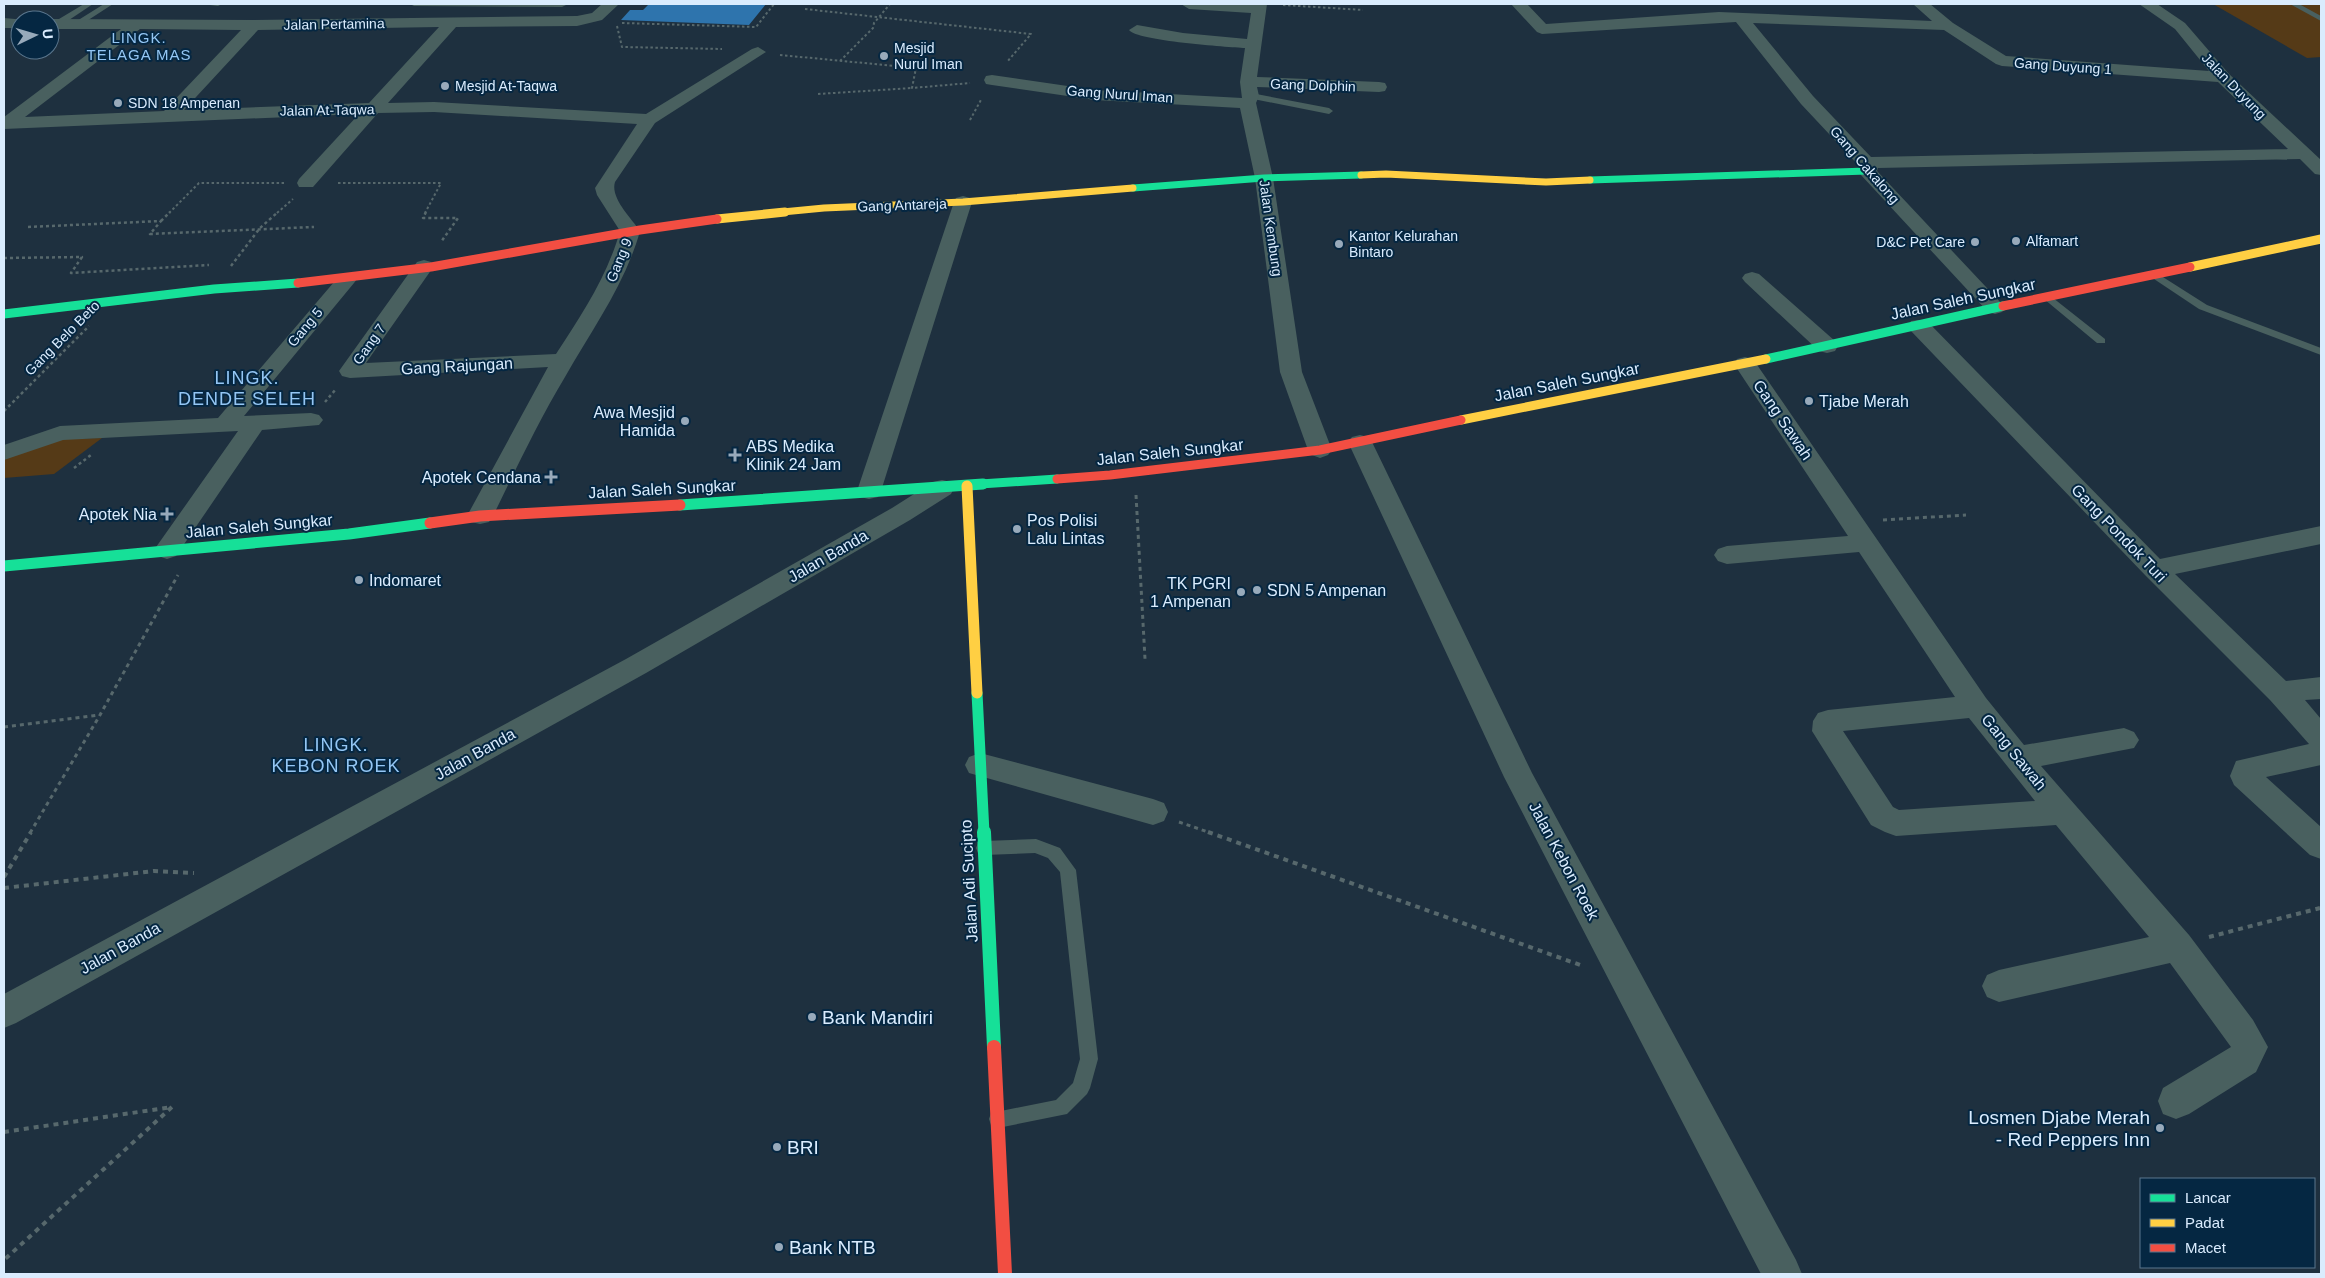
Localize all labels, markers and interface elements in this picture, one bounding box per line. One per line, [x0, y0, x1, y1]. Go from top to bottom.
north arrow [10, 10, 60, 60]
street label: Jalan Pertamina [283, 15, 385, 33]
text: U [40, 28, 56, 40]
district label: LINGK. TELAGA MAS [86, 29, 192, 63]
place label: Mesjid Nurul Iman [894, 40, 962, 72]
marker: Mesjid Nurul Iman [878, 50, 890, 62]
street label: Jalan Duyung [2199, 50, 2269, 122]
street label: Gang Duyung 1 [2014, 55, 2113, 77]
street label: Gang Dolphin [1270, 76, 1356, 94]
place label: Mesjid At-Taqwa [455, 78, 557, 94]
marker: Mesjid At-Taqwa [439, 80, 451, 92]
street label: Gang Nurul Iman [1066, 82, 1174, 106]
place label: SDN 18 Ampenan [128, 95, 240, 111]
marker: SDN 18 Ampenan [112, 97, 124, 109]
street label: Jalan At-Taqwa [279, 101, 375, 119]
street label: Gang Cakalong [1827, 123, 1903, 207]
street label: Jalan Kembung [1256, 179, 1286, 277]
street label: Gang Antareja [857, 195, 947, 215]
place label: Kantor Kelurahan Bintaro [1349, 228, 1458, 260]
place label: Alfamart [2026, 233, 2078, 249]
place label: D&C Pet Care [1876, 234, 1965, 250]
marker: Alfamart [2010, 235, 2022, 247]
street label: Gang 9 [603, 236, 635, 284]
marker: D&C Pet Care [1969, 236, 1981, 248]
marker: Kantor Kelurahan Bintaro [1333, 238, 1345, 250]
street label: Jalan Saleh Sungkar [1889, 275, 2038, 323]
street label: Gang Belo Beto [21, 297, 103, 379]
street label: Gang 5 [284, 304, 326, 350]
street label: Gang 7 [349, 320, 389, 367]
street label: Gang Rajungan [401, 355, 513, 377]
street label: Jalan Saleh Sungkar [1493, 359, 1642, 404]
district label: LINGK. DENDE SELEH [178, 368, 316, 409]
street label: Gang Sawah [1750, 377, 1816, 463]
place label: Tjabe Merah [1819, 393, 1909, 410]
marker: Tjabe Merah [1803, 395, 1815, 407]
place label: Awa Mesjid Hamida [593, 404, 675, 439]
marker: Awa Mesjid Hamida [679, 415, 691, 427]
street label: Jalan Saleh Sungkar [1096, 436, 1245, 468]
place label: ABS Medika Klinik 24 Jam [746, 438, 841, 473]
marker: ABS Medika Klinik 24 Jam [728, 448, 742, 462]
place label: Apotek Cendana [422, 469, 541, 486]
marker: Apotek Cendana [545, 471, 557, 483]
street label: Jalan Saleh Sungkar [588, 477, 737, 501]
street label: Gang Pondok Turi [2068, 481, 2170, 585]
place label: Apotek Nia [79, 506, 157, 523]
marker: Apotek Nia [161, 508, 173, 520]
street label: Jalan Saleh Sungkar [185, 511, 334, 541]
place label: Pos Polisi Lalu Lintas [1027, 512, 1104, 547]
marker: Pos Polisi Lalu Lintas [1011, 523, 1023, 535]
street label: Jalan Banda [785, 526, 871, 586]
place label: Indomaret [369, 572, 442, 589]
marker: Indomaret [353, 574, 365, 586]
place label: TK PGRI 1 Ampenan [1150, 575, 1231, 610]
place label: SDN 5 Ampenan [1267, 582, 1386, 599]
marker: SDN 5 Ampenan [1251, 584, 1263, 596]
marker: TK PGRI 1 Ampenan [1235, 586, 1247, 598]
street label: Gang Sawah [1978, 711, 2050, 793]
street label: Jalan Banda [432, 725, 518, 783]
district label: LINGK. KEBON ROEK [271, 735, 401, 776]
street label: Jalan Kebon Roek [1526, 799, 1603, 924]
street label: Jalan Adi Sucipto [957, 819, 981, 943]
street label: Jalan Banda [77, 919, 163, 977]
place label: Bank Mandiri [822, 1007, 933, 1028]
marker: Bank Mandiri [806, 1011, 818, 1023]
place label: Losmen Djabe Merah - Red Peppers Inn [1968, 1107, 2150, 1150]
marker: Losmen Djabe Merah - Red Peppers Inn [2154, 1122, 2166, 1134]
place label: BRI [787, 1137, 819, 1158]
marker: BRI [771, 1141, 783, 1153]
legend [2140, 1178, 2315, 1268]
text: Lancar [2185, 1189, 2231, 1206]
text: Padat [2185, 1214, 2225, 1231]
place label: Bank NTB [789, 1237, 876, 1258]
text: Macet [2185, 1239, 2227, 1256]
marker: Bank NTB [773, 1241, 785, 1253]

